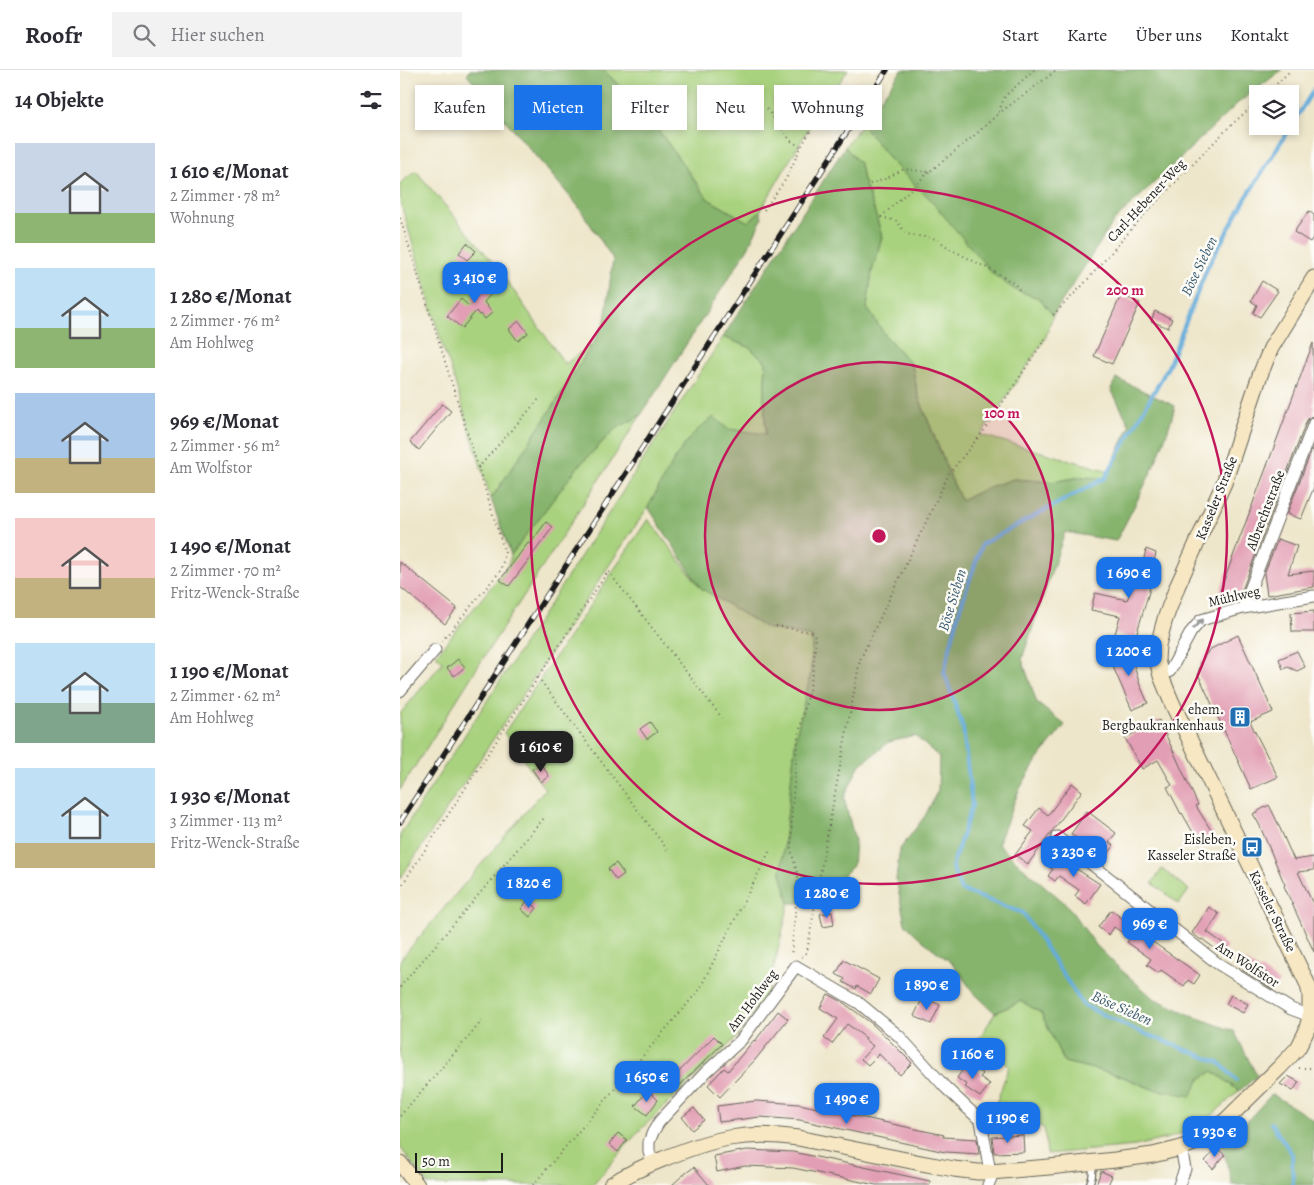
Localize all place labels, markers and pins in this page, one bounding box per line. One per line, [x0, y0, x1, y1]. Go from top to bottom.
pin: 3 410 € [429, 262, 521, 304]
centre of rings [870, 527, 888, 545]
pin: 1 690 € [1083, 556, 1175, 599]
pin: 1 200 € [1083, 634, 1175, 677]
place label: ehem. Bergbaukrankenhaus [1102, 700, 1224, 735]
building icon: ehem. Bergbaukrankenhaus [1228, 705, 1252, 729]
pin: 1 610 € [495, 730, 587, 773]
place label: Eisleben, Kasseler Straße [1147, 830, 1236, 865]
bus stop icon: Eisleben, Kasseler Straße [1240, 835, 1264, 859]
pin: 3 230 € [1028, 836, 1120, 878]
pin: 1 820 € [483, 866, 575, 909]
pin: 1 280 € [781, 876, 873, 919]
pin: 969 € [1115, 908, 1185, 950]
pin: 1 890 € [881, 968, 973, 1011]
pin: 1 160 € [927, 1038, 1019, 1080]
pin: 1 650 € [601, 1060, 693, 1103]
pin: 1 490 € [801, 1082, 893, 1125]
pin: 1 190 € [962, 1102, 1054, 1144]
pin: 1 930 € [1169, 1116, 1261, 1158]

